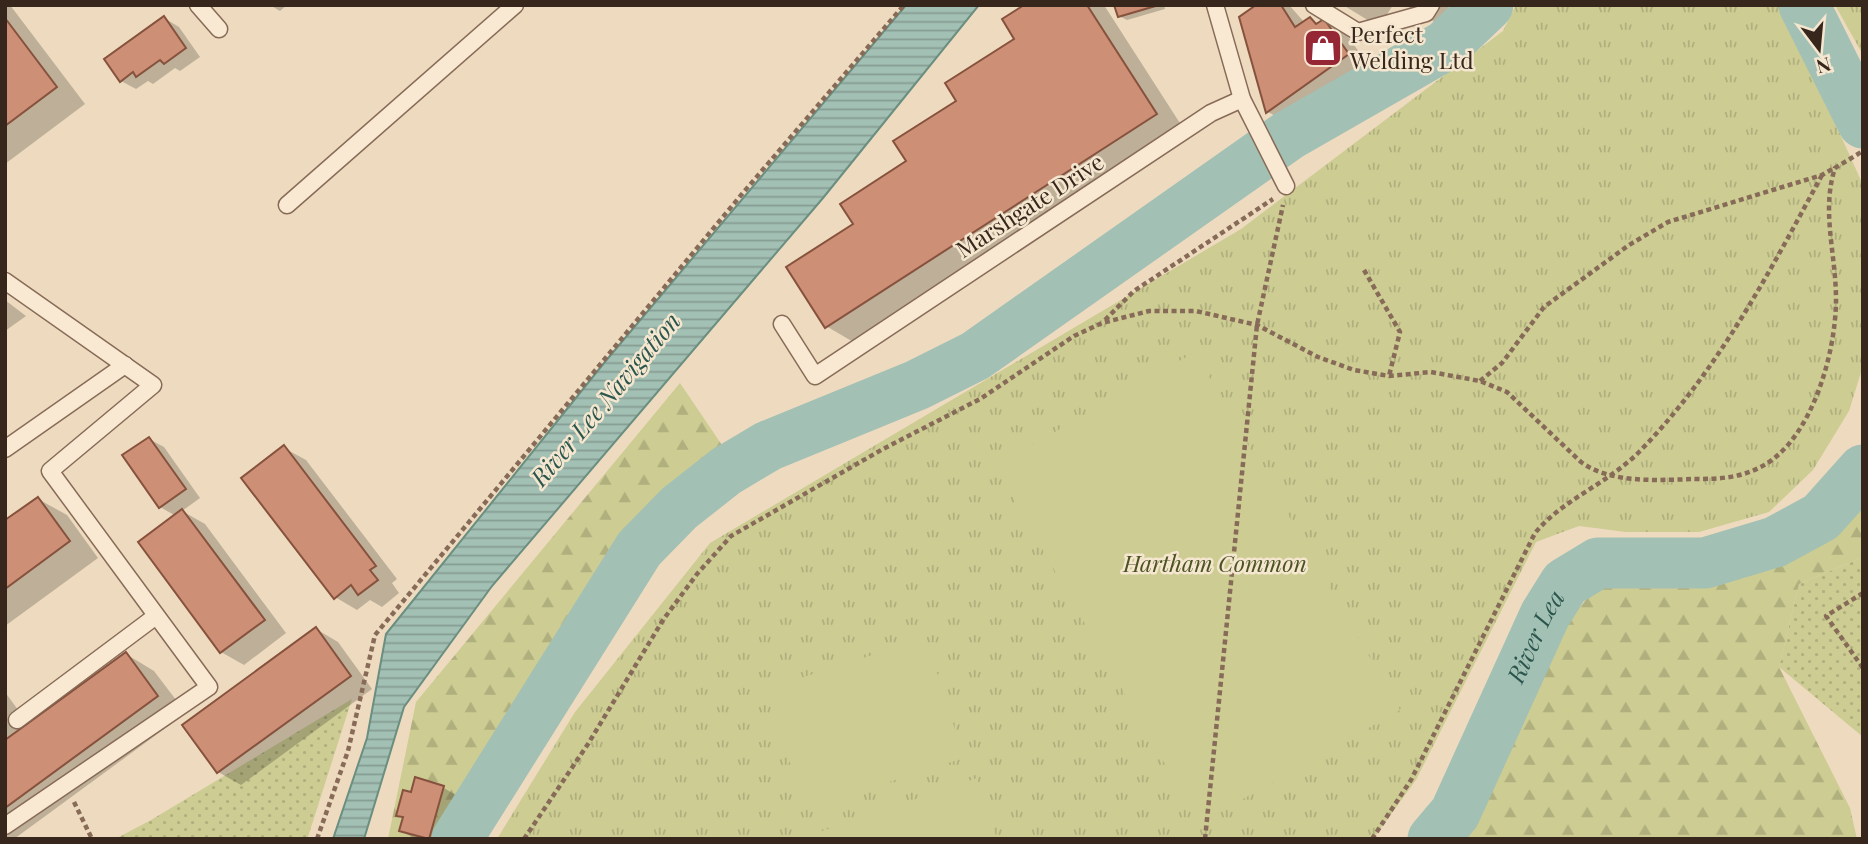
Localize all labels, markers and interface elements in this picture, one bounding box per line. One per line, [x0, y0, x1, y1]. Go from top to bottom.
north arrow [1784, 14, 1854, 84]
place label: Perfect Welding Ltd [1349, 18, 1474, 75]
shop icon: Perfect Welding Ltd [1302, 27, 1344, 69]
text: N [1814, 52, 1834, 81]
street label: Marshgate Drive [949, 145, 1109, 264]
water label: River Lee Navigation [522, 305, 687, 493]
park label: Hartham Common [1122, 547, 1307, 578]
water label: River Lea [1498, 583, 1571, 688]

